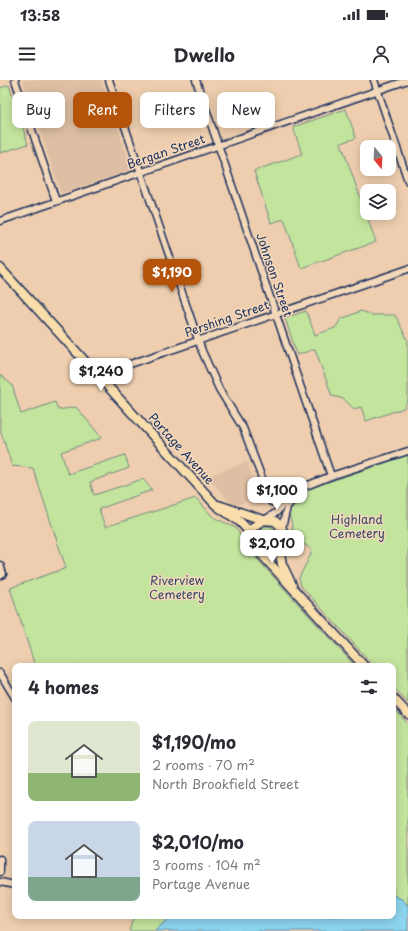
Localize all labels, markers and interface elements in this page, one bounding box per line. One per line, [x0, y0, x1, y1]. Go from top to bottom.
text: 13:58 [20, 3, 60, 26]
text: Dwello [173, 41, 235, 68]
icon: menu [16, 43, 38, 65]
icon: person [370, 43, 392, 65]
chip: Buy [12, 92, 65, 128]
chip: Rent [73, 92, 132, 128]
chip: Filters [140, 92, 209, 128]
chip: New [217, 92, 275, 128]
street label: Bergan Street [124, 129, 207, 173]
north arrow [360, 140, 396, 176]
map controls [360, 140, 396, 220]
button: layers [360, 184, 396, 220]
street label: Johnson Street [252, 230, 298, 319]
pin: $1,190 [139, 259, 205, 293]
text: $1,190 [152, 262, 192, 281]
street label: Pershing Street [182, 295, 272, 341]
pin: $1,240 [68, 358, 134, 392]
text: $1,240 [79, 361, 123, 380]
street label: Portage Avenue [145, 409, 219, 488]
pin: $1,100 [244, 477, 310, 511]
text: $1,100 [256, 480, 298, 499]
park label: Highland Cemetery [329, 510, 385, 542]
pin: $2,010 [239, 530, 305, 564]
text: $2,010 [249, 533, 295, 552]
park label: Riverview Cemetery [149, 571, 205, 603]
text: 4 homes [28, 674, 99, 700]
icon: filters [358, 676, 380, 698]
text: $1,190/mo [152, 729, 236, 755]
icon: home [60, 737, 108, 785]
text: 2 rooms · 70 m² [152, 755, 255, 774]
text: North Brookfield Street [152, 774, 299, 793]
text: $2,010/mo [152, 829, 244, 855]
icon: home [60, 837, 108, 885]
text: 3 rooms · 104 m² [152, 855, 261, 874]
text: Portage Avenue [152, 874, 250, 893]

